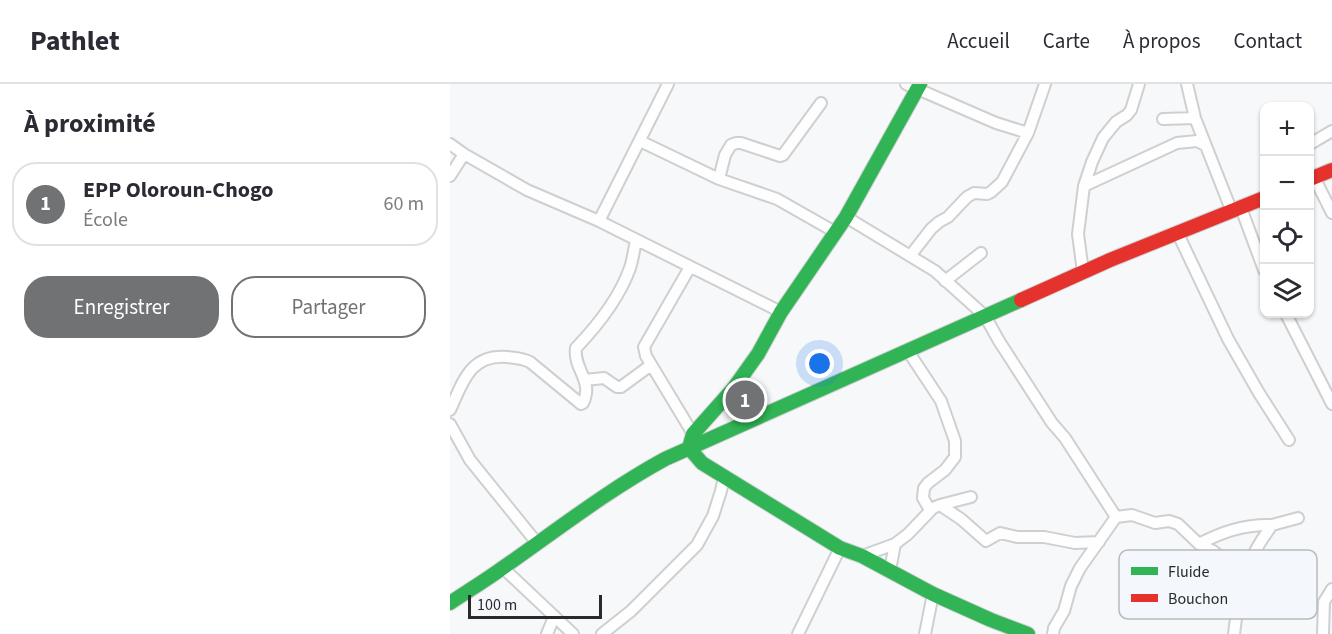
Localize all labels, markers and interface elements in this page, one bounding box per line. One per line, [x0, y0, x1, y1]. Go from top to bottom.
text: Pathlet [30, 21, 120, 61]
text: Accueil [947, 26, 1010, 56]
text: Carte [1043, 26, 1090, 56]
text: À propos [1123, 26, 1200, 56]
text: Contact [1233, 26, 1302, 56]
map controls [1260, 102, 1314, 318]
button: + [1260, 102, 1314, 156]
text: À proximité [24, 105, 156, 142]
button: − [1260, 156, 1314, 210]
text: EPP Oloroun-Chogo [83, 174, 274, 206]
text: 1 [40, 190, 51, 218]
text: 60 m [384, 190, 424, 218]
text: École [83, 206, 128, 234]
button: locate [1260, 210, 1314, 264]
button: layers [1260, 264, 1314, 318]
button: Enregistrer [24, 276, 219, 338]
button: Partager [231, 276, 426, 338]
your location [805, 349, 834, 378]
pin: 1 [726, 378, 764, 422]
legend [1119, 550, 1317, 619]
text: Fluide [1168, 561, 1210, 583]
text: Bouchon [1168, 588, 1228, 610]
scale bar [468, 592, 602, 620]
text: 100 m [477, 594, 517, 616]

